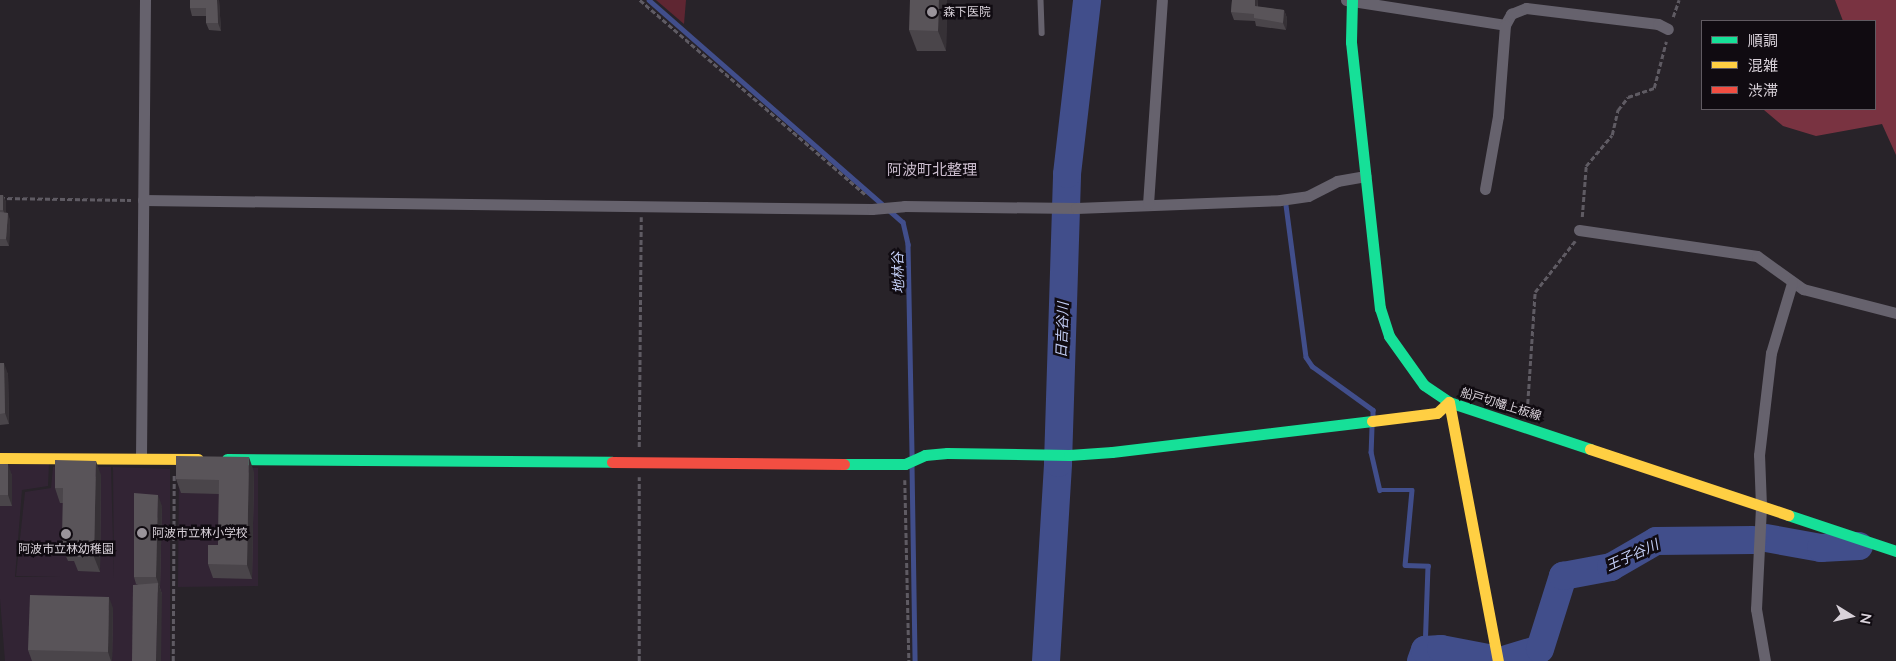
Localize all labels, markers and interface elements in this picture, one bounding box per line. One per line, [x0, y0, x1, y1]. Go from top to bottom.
marker: 森下医院 [925, 5, 939, 19]
place label: 森下医院 [943, 5, 991, 19]
legend [1701, 20, 1876, 110]
text: 順調 [1748, 31, 1778, 49]
text: 混雑 [1748, 56, 1778, 74]
text: 渋滞 [1748, 81, 1778, 99]
district label: 阿波町北整理 [887, 161, 977, 179]
water label: 地林谷 [889, 252, 907, 294]
water label: 日吉谷川 [1053, 302, 1071, 358]
street label: 船戸切幡上板線 [1459, 385, 1543, 423]
place label: 阿波市立林小学校 [152, 526, 248, 540]
marker: 阿波市立林小学校 [136, 527, 148, 539]
marker: 阿波市立林幼稚園 [60, 528, 72, 540]
water label: 王子谷川 [1603, 536, 1661, 574]
place label: 阿波市立林幼稚園 [18, 542, 114, 556]
north arrow [1826, 591, 1876, 641]
text: N [1857, 612, 1876, 625]

